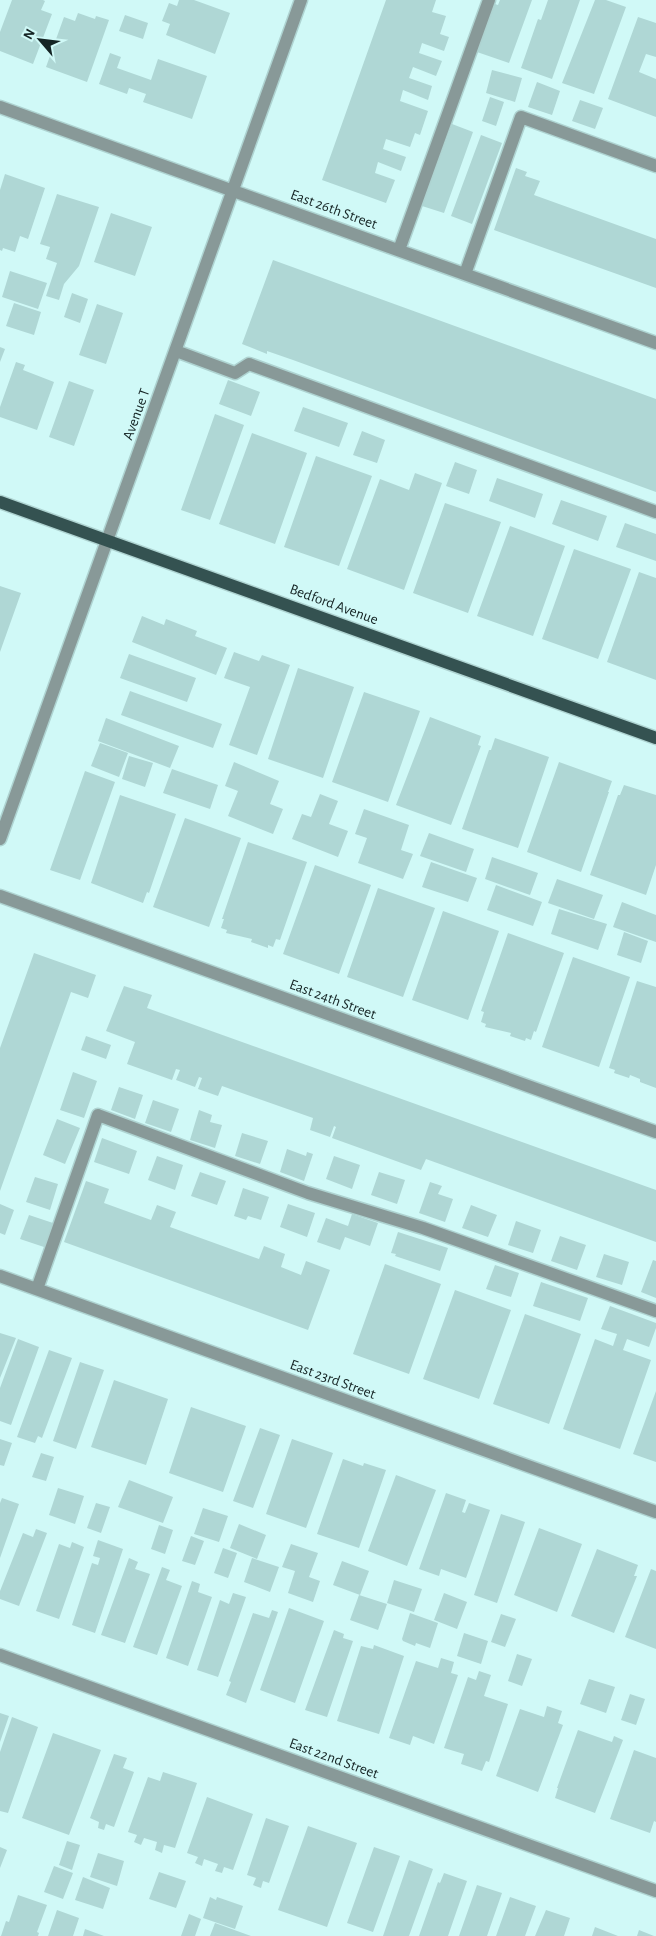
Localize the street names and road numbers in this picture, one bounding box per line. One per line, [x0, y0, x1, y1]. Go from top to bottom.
street label: East 26th Street [289, 187, 379, 232]
street label: Avenue T [120, 386, 153, 442]
street label: Bedford Avenue [288, 582, 380, 627]
street label: East 24th Street [287, 977, 378, 1022]
street label: East 23rd Street [288, 1357, 378, 1402]
street label: East 22nd Street [287, 1735, 381, 1782]

